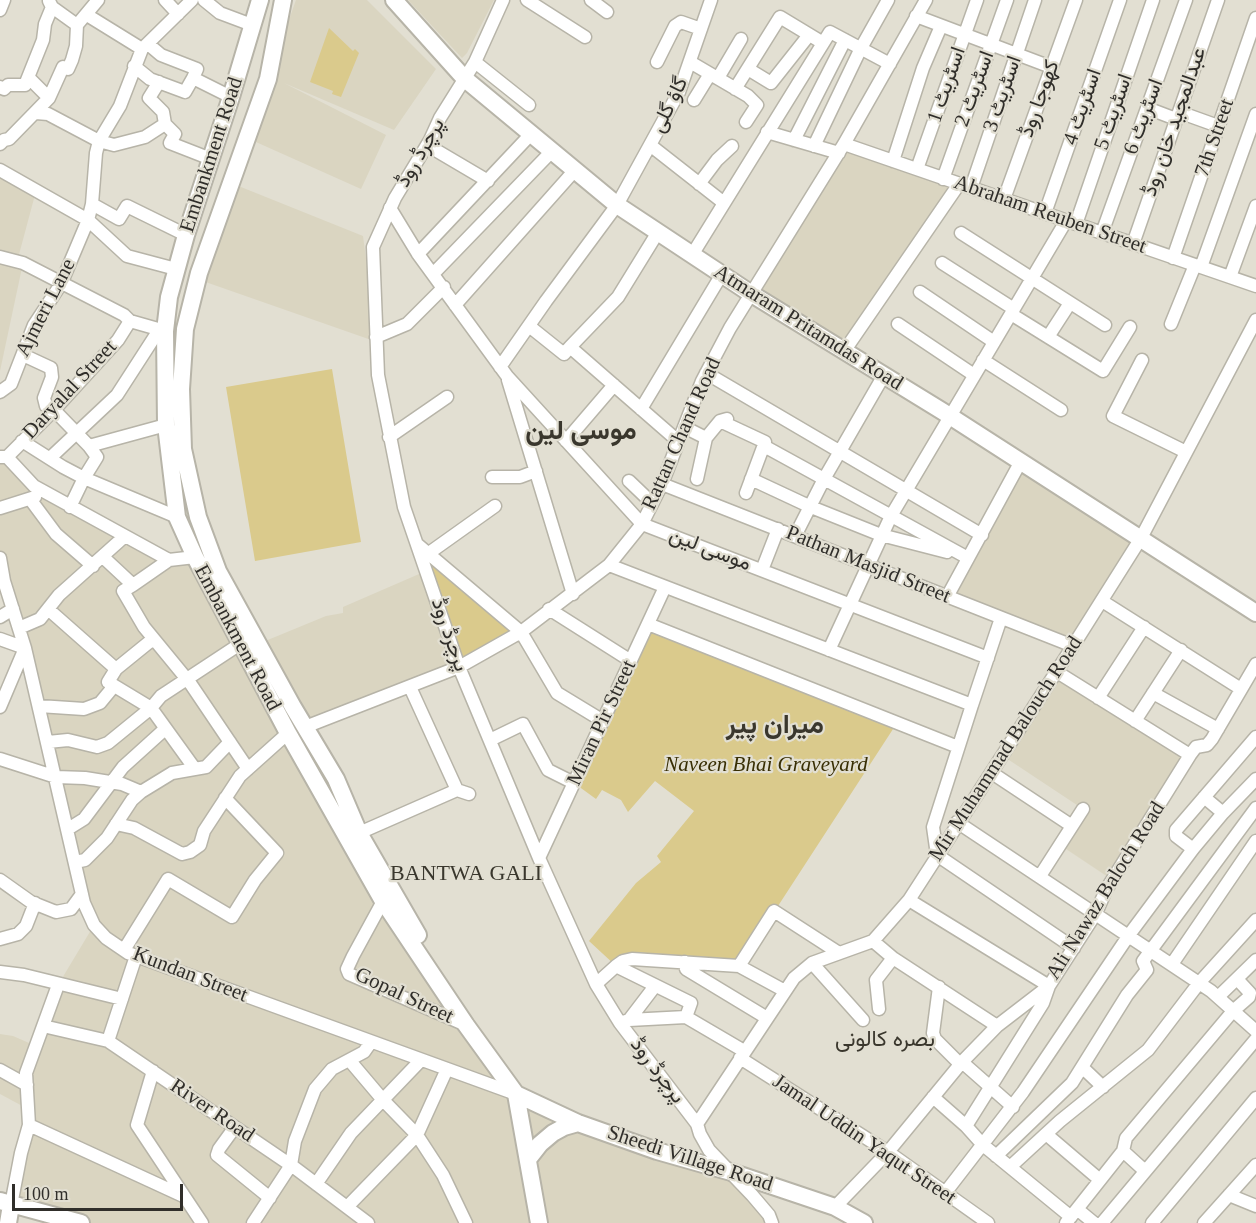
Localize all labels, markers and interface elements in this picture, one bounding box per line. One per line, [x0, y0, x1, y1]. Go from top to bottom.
street label: اسٹریٹ 1 [922, 44, 972, 126]
street label: عبدالمجید خان روڈ [1138, 44, 1212, 200]
street label: اسٹریٹ 2 [950, 48, 1000, 130]
street label: اسٹریٹ 3 [978, 53, 1028, 135]
street label: کھوجا روڈ [1014, 57, 1066, 141]
street label: اسٹریٹ 4 [1058, 66, 1108, 148]
street label: اسٹریٹ 5 [1089, 71, 1139, 153]
street label: گاؤ گلی [646, 73, 694, 137]
street label: Embankment Road [175, 74, 249, 236]
street label: اسٹریٹ 6 [1119, 76, 1169, 158]
street label: 7th Street [1190, 96, 1240, 180]
street label: پرچرڈ روڈ [391, 114, 451, 192]
street label: Abraham Reuben Street [951, 170, 1149, 260]
street label: Ajmeri Lane [11, 255, 81, 361]
street label: Atmaram Pritamdas Road [709, 260, 907, 396]
street label: Daryalal Street [18, 335, 122, 445]
street label: Rattan Chand Road [637, 354, 727, 514]
district label: موسی لین [525, 416, 637, 448]
street label: Pathan Masjid Street [782, 521, 954, 609]
street label: موسی لین [666, 523, 754, 577]
street label: Embankment Road [188, 561, 286, 715]
street label: پرچرڈ روڈ [425, 595, 473, 675]
street label: Mir Muhammad Balouch Road [924, 632, 1088, 866]
street label: Miran Pir Street [562, 656, 642, 790]
district label: میران پیر [726, 710, 824, 742]
park label: Naveen Bhai Graveyard [664, 752, 868, 778]
street label: Ali Nawaz Baloch Road [1041, 798, 1171, 984]
district label: BANTWA GALI [382, 861, 550, 887]
street label: Kundan Street [129, 942, 251, 1008]
street label: Gopal Street [351, 962, 457, 1030]
district label: بصرہ کالونی [835, 1027, 935, 1053]
street label: پرچرڈ روڈ [624, 1033, 690, 1109]
street label: Jamal Uddin Yaqut Street [768, 1069, 960, 1211]
street label: River Road [165, 1074, 259, 1148]
street label: Sheedi Village Road [604, 1120, 776, 1198]
scale bar [15, 1172, 186, 1210]
text: 100 m [23, 1184, 69, 1204]

